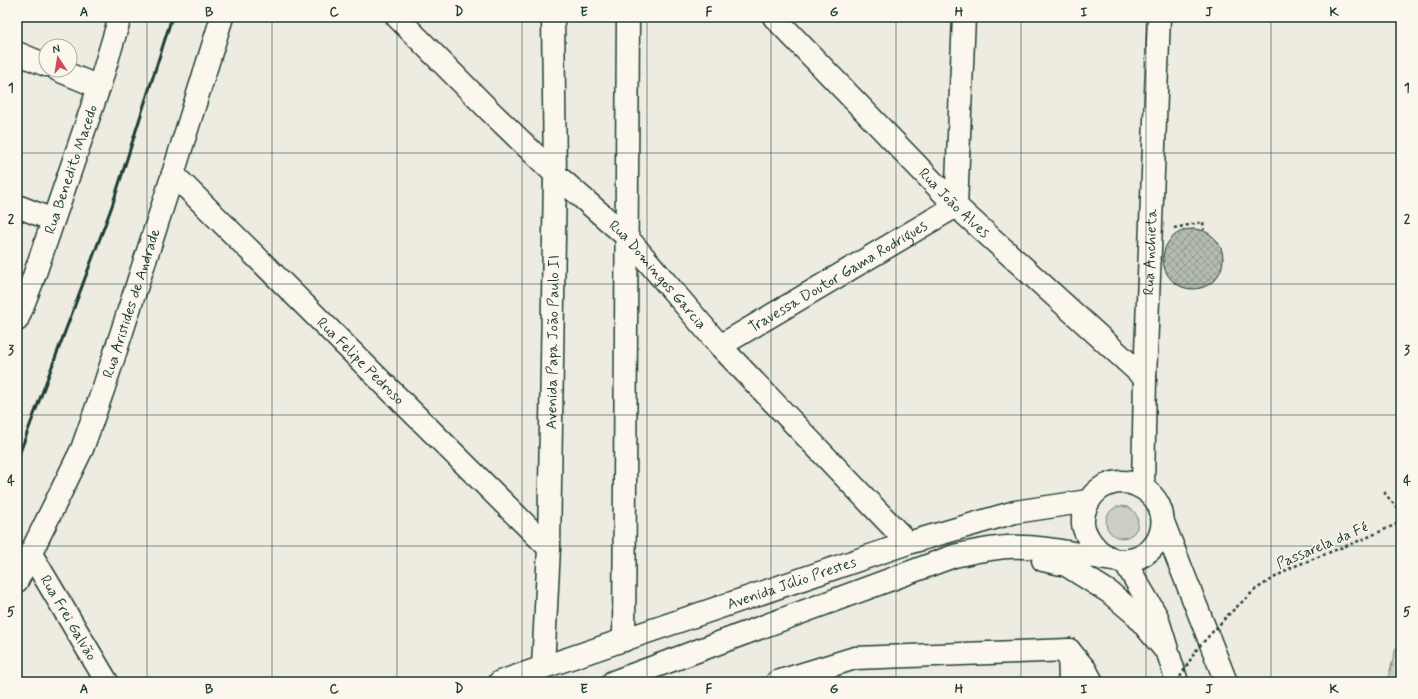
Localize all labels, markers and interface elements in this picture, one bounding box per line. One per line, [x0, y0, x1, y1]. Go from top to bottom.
text: A [80, 4, 88, 21]
text: B [205, 4, 214, 21]
text: C [329, 4, 339, 21]
text: D [455, 4, 464, 21]
text: E [580, 4, 588, 21]
text: F [706, 4, 713, 21]
text: G [830, 4, 839, 21]
text: H [955, 4, 964, 21]
text: I [1081, 4, 1088, 21]
text: J [1205, 4, 1213, 21]
text: K [1329, 4, 1339, 21]
north arrow [38, 38, 78, 78]
text: N [51, 42, 61, 57]
text: 1 [8, 80, 14, 97]
text: 1 [1404, 80, 1410, 97]
street label: Rua Benedito Macedo [40, 102, 103, 237]
street label: Rua João Alves [914, 164, 994, 243]
street label: Rua Anchieta [1139, 207, 1163, 296]
text: 2 [8, 211, 15, 228]
text: 2 [1404, 211, 1411, 228]
street label: Rua Domingos Garcia [604, 216, 711, 334]
street label: Travessa Doutor Gama Rodrigues [745, 216, 932, 338]
street label: Rua Aristides de Andrade [99, 226, 166, 381]
street label: Avenida Papa João Paulo II [542, 255, 565, 430]
street label: Rua Felipe Pedroso [312, 313, 409, 410]
text: 3 [8, 342, 14, 359]
text: 3 [1404, 342, 1410, 359]
text: 4 [7, 473, 15, 490]
text: 4 [1403, 473, 1411, 490]
street label: Passarela da Fé [1273, 517, 1372, 574]
street label: Avenida Júlio Prestes [725, 552, 860, 615]
street label: Rua Frei Galvão [35, 572, 101, 665]
text: 5 [7, 604, 15, 621]
text: 5 [1403, 604, 1411, 621]
text: A [80, 681, 88, 698]
text: B [205, 681, 214, 698]
text: C [329, 681, 339, 698]
text: D [455, 681, 464, 698]
text: E [580, 681, 588, 698]
text: F [706, 681, 713, 698]
text: G [830, 681, 839, 698]
text: H [955, 681, 964, 698]
text: I [1081, 681, 1088, 698]
text: J [1205, 681, 1213, 698]
text: K [1329, 681, 1339, 698]

